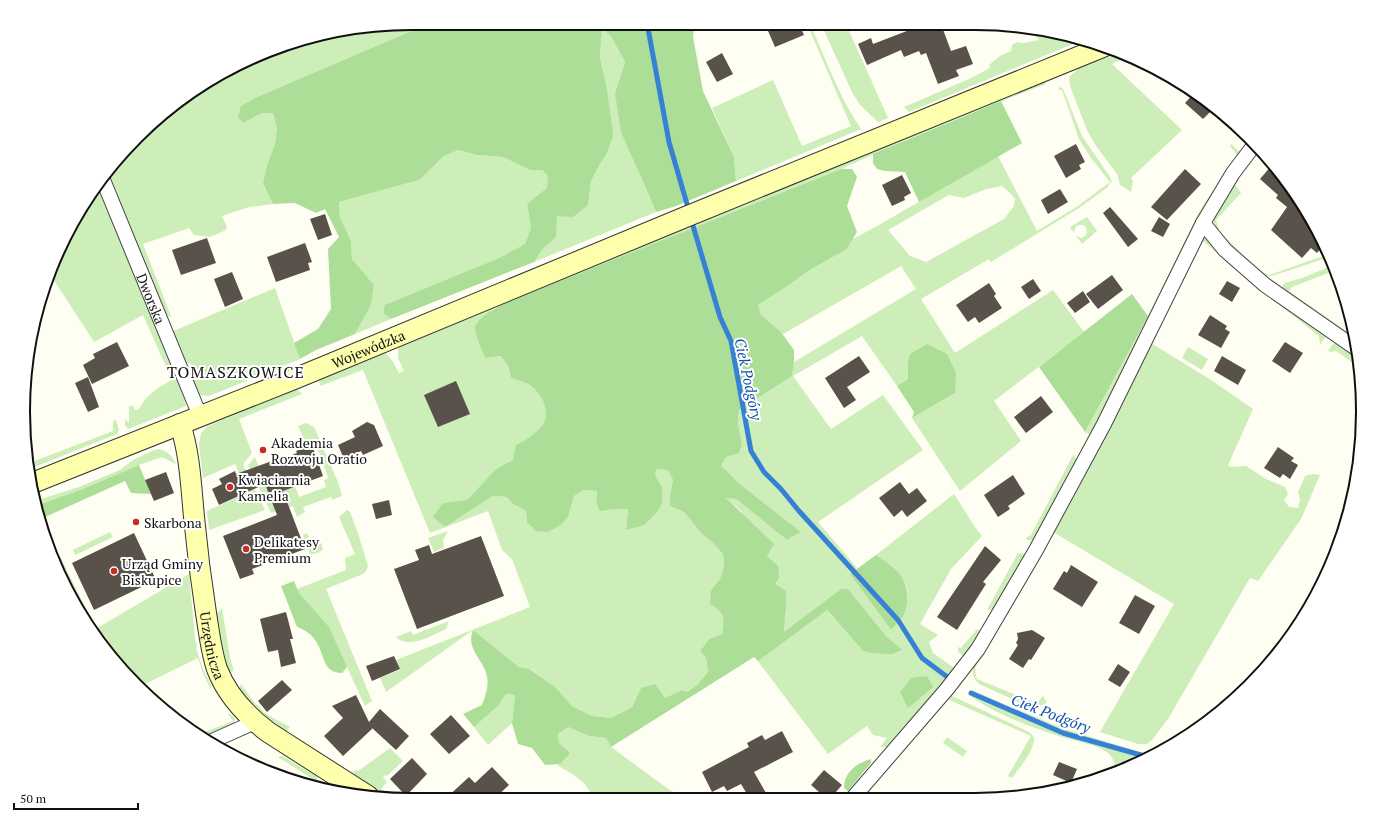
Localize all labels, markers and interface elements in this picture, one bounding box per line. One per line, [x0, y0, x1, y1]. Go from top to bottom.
street label: Dworska [133, 270, 171, 327]
street label: Wojewódzka [329, 325, 408, 372]
water label: Ciek Podgóry [731, 336, 768, 423]
district label: TOMASZKOWICE [167, 361, 305, 383]
place label: Akademia Rozwoju Oratio [271, 433, 367, 468]
marker: Akademia Rozwoju Oratio [258, 445, 268, 455]
place label: Kwiaciarnia Kamelia [238, 470, 311, 505]
marker: Kwiaciarnia Kamelia [225, 482, 235, 492]
place label: Skarbona [144, 513, 202, 532]
marker: Skarbona [131, 517, 141, 527]
place label: Delikatesy Premium [254, 532, 320, 567]
marker: Delikatesy Premium [241, 544, 251, 554]
place label: Urząd Gminy Biskupice [122, 554, 204, 589]
marker: Urząd Gminy Biskupice [109, 566, 119, 576]
street label: Urzędnicza [196, 610, 230, 682]
water label: Ciek Podgóry [1009, 689, 1095, 738]
scale bar [14, 785, 138, 811]
text: 50 m [20, 791, 47, 806]

